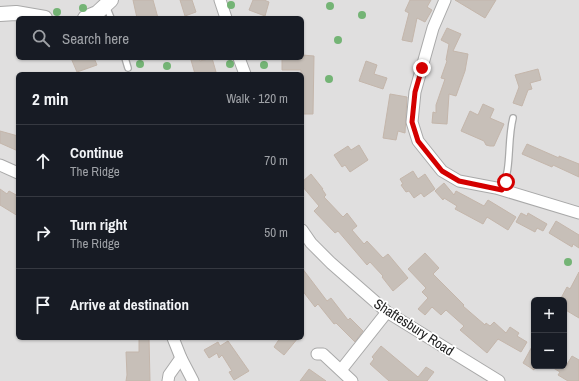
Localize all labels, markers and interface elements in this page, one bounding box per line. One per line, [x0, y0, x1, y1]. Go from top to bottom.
search box [16, 16, 304, 60]
icon: search [30, 27, 52, 49]
text: Search here [62, 28, 129, 49]
route end [413, 59, 431, 77]
text: 2 min [32, 87, 68, 110]
text: Walk · 120 m [226, 90, 288, 107]
text: Continue [70, 142, 123, 163]
icon: ahead [32, 150, 54, 172]
text: 70 m [264, 152, 288, 169]
text: The Ridge [70, 163, 120, 180]
route start [497, 173, 515, 191]
text: Turn right [70, 214, 127, 235]
icon: right [32, 222, 54, 244]
text: 50 m [264, 224, 288, 241]
text: The Ridge [70, 235, 120, 252]
icon: arrive [32, 294, 54, 316]
text: Arrive at destination [70, 294, 189, 315]
street label: Shaftesbury Road [371, 294, 457, 360]
map controls [531, 297, 567, 369]
button: + [531, 297, 567, 333]
button: − [531, 333, 567, 369]

